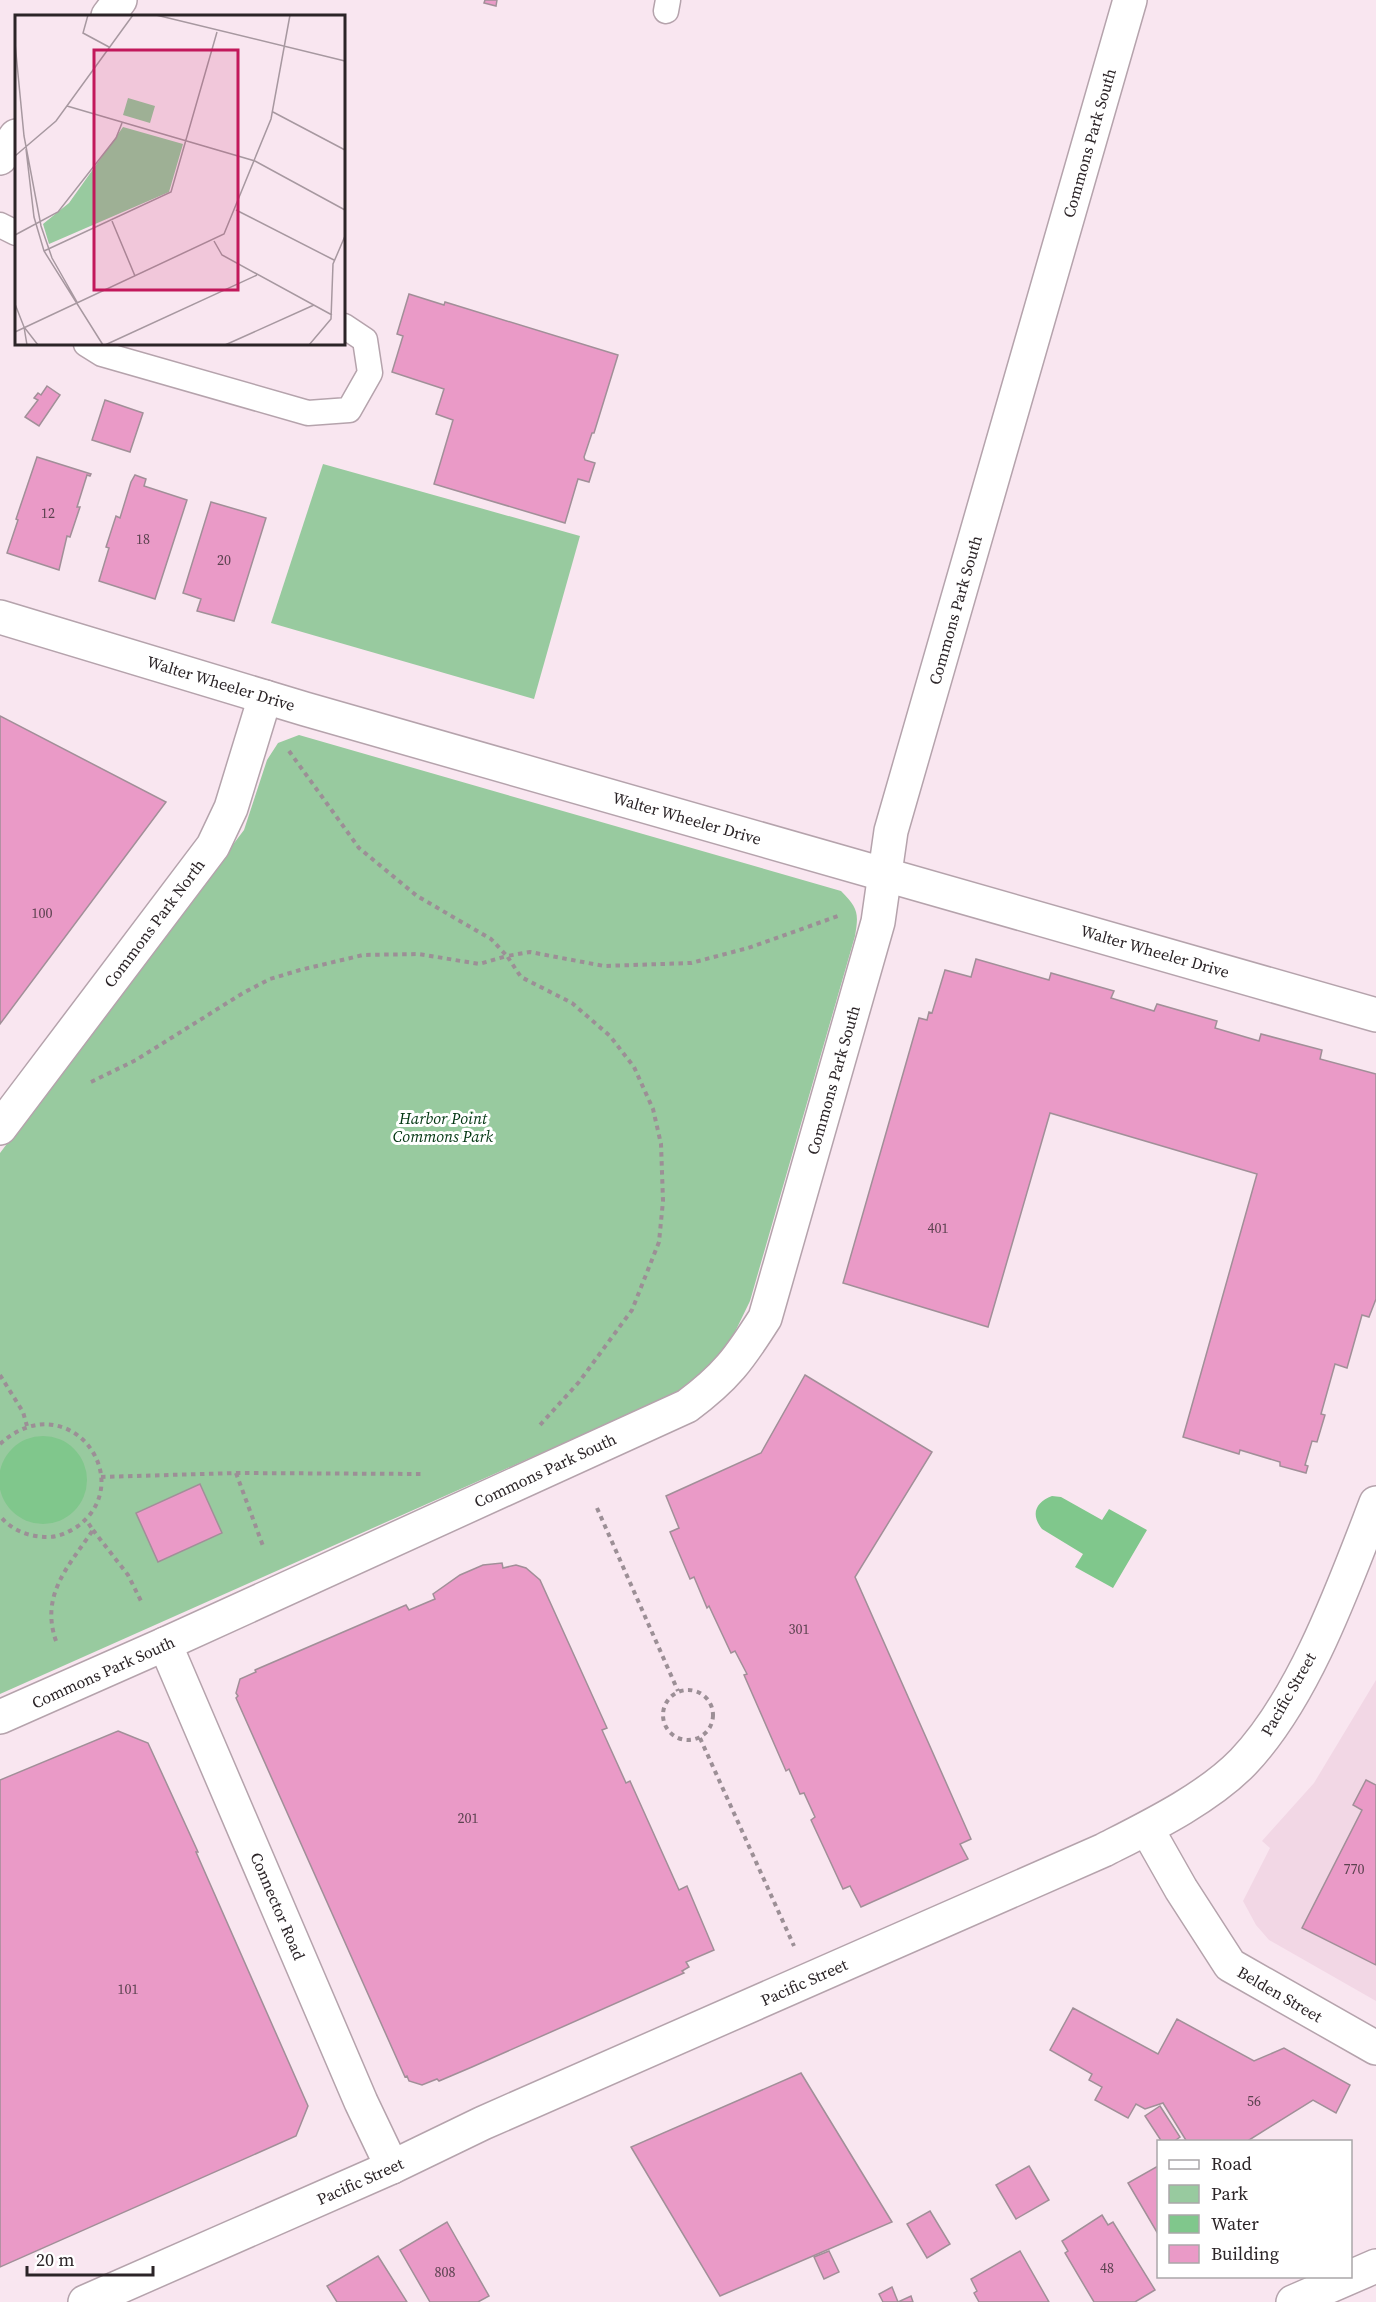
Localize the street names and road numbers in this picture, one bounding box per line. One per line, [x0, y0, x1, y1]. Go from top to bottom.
street label: Commons Park South [1057, 65, 1121, 220]
street label: Commons Park South [923, 532, 987, 687]
street label: Walter Wheeler Drive [144, 650, 298, 716]
street label: Walter Wheeler Drive [610, 786, 764, 850]
street label: Commons Park North [98, 854, 210, 992]
street label: Walter Wheeler Drive [1078, 919, 1232, 983]
street label: Commons Park South [801, 1002, 865, 1157]
street label: Commons Park South [470, 1427, 620, 1513]
street label: Commons Park South [28, 1630, 178, 1713]
street label: Pacific Street [1255, 1648, 1321, 1740]
street label: Connector Road [245, 1849, 311, 1963]
street label: Pacific Street [757, 1953, 852, 2011]
street label: Belden Street [1233, 1961, 1327, 2028]
street label: Pacific Street [313, 2152, 408, 2210]

